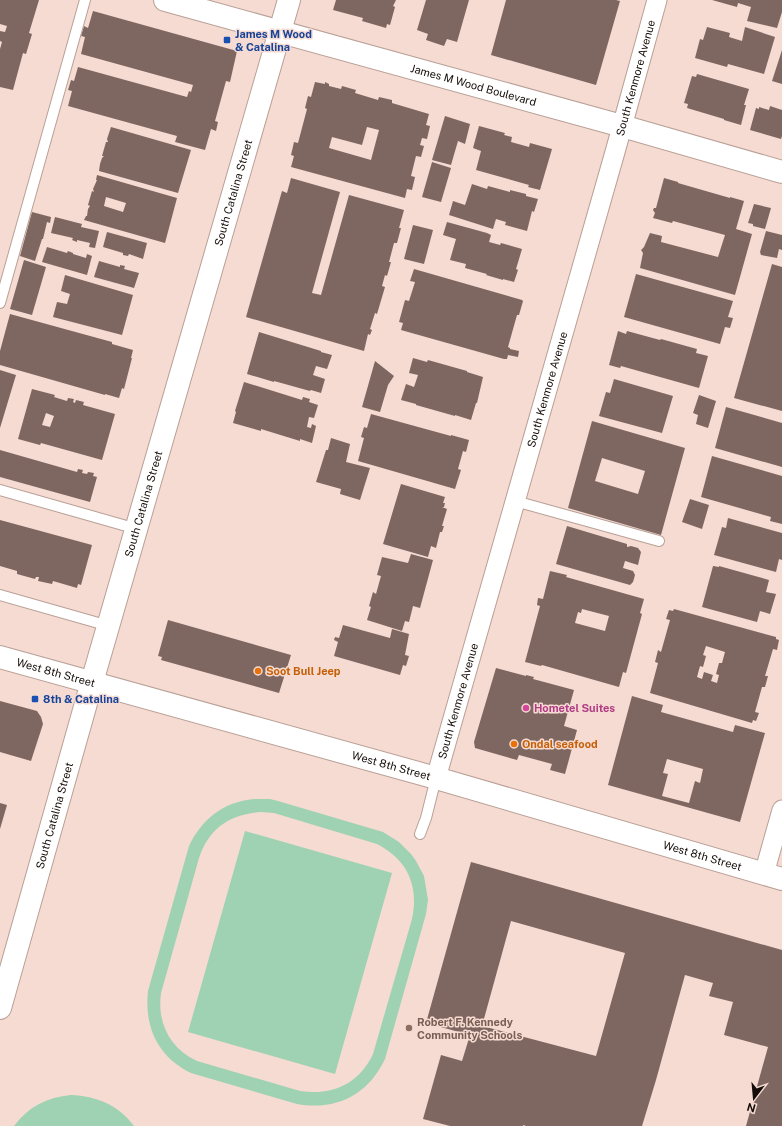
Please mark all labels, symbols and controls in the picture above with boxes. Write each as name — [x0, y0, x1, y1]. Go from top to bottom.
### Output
street label: South Kenmore Avenue — [614, 19, 657, 137]
place label: James M Wood & Catalina — [235, 28, 312, 53]
marker: James M Wood & Catalina — [222, 35, 232, 45]
street label: James M Wood Boulevard — [409, 62, 538, 108]
street label: South Catalina Street — [212, 138, 254, 247]
street label: South Kenmore Avenue — [525, 330, 569, 449]
street label: South Catalina Street — [122, 449, 164, 559]
street label: South Kenmore Avenue — [436, 642, 480, 760]
street label: West 8th Street — [15, 656, 97, 689]
place label: Soot Bull Jeep — [266, 665, 341, 677]
marker: Soot Bull Jeep — [253, 666, 263, 676]
place label: 8th & Catalina — [43, 693, 119, 705]
marker: 8th & Catalina — [30, 694, 40, 704]
place label: Hometel Suites — [534, 702, 615, 714]
marker: Hometel Suites — [521, 703, 531, 713]
place label: Ondal seafood — [522, 738, 598, 750]
marker: Ondal seafood — [509, 739, 519, 749]
street label: West 8th Street — [350, 749, 432, 782]
street label: South Catalina Street — [34, 761, 75, 870]
street label: West 8th Street — [662, 839, 743, 873]
place label: Robert F. Kennedy Community Schools — [417, 1016, 522, 1041]
marker: Robert F. Kennedy Community Schools — [404, 1023, 414, 1033]
north arrow — [734, 1078, 774, 1118]
text: N — [745, 1101, 757, 1115]

